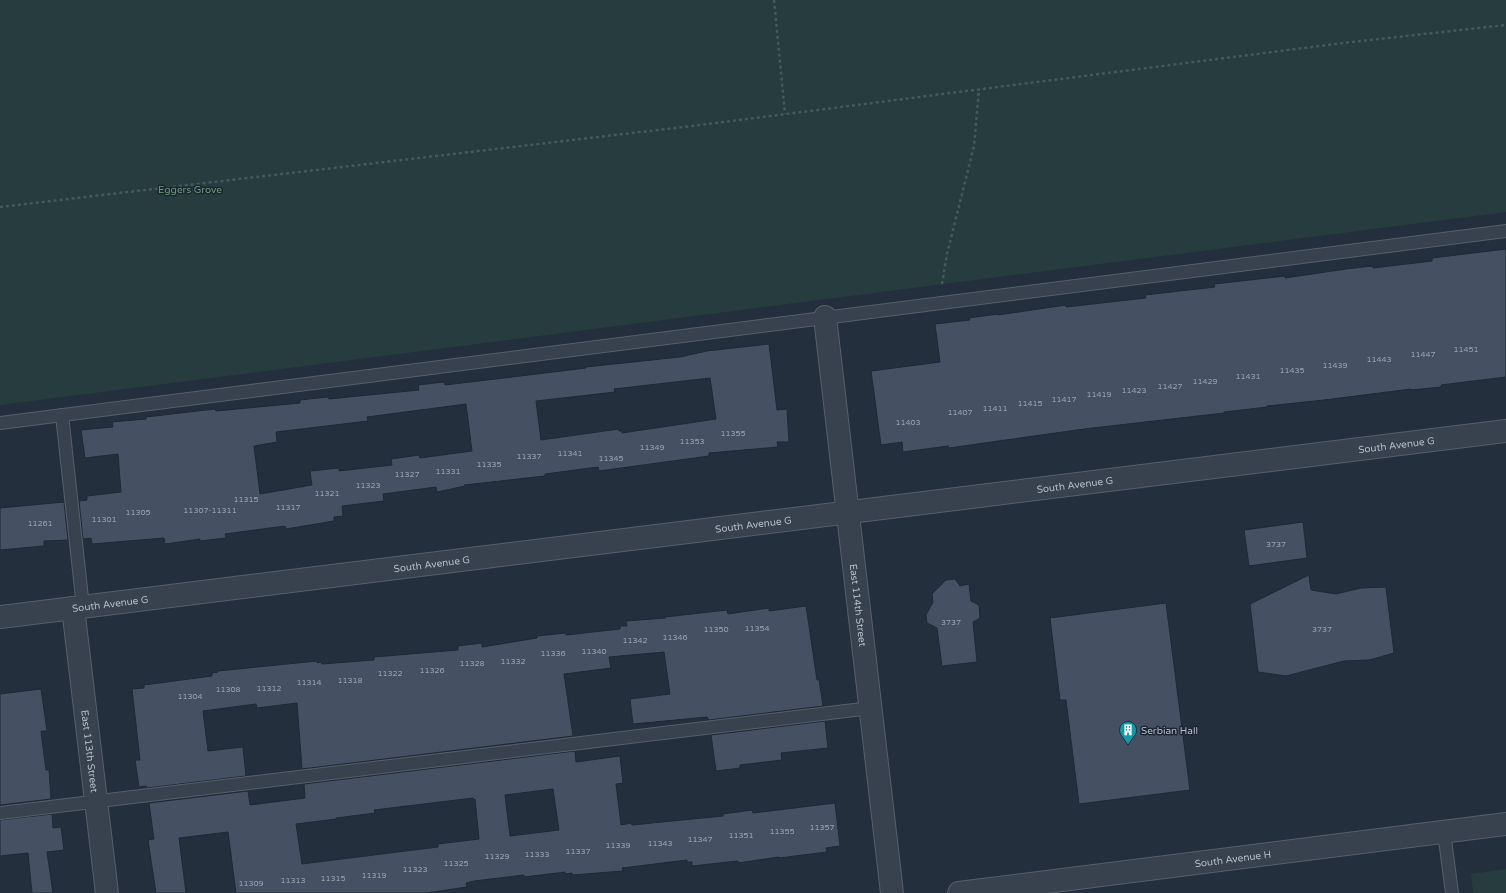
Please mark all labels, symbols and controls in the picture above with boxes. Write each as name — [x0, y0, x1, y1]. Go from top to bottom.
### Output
park label: Eggers Grove — [158, 184, 222, 196]
house number: 11451 — [1453, 345, 1479, 354]
house number: 11447 — [1410, 350, 1436, 359]
house number: 11443 — [1366, 355, 1392, 364]
house number: 11439 — [1322, 361, 1348, 370]
house number: 11435 — [1279, 366, 1305, 375]
house number: 11431 — [1235, 372, 1261, 381]
house number: 11429 — [1192, 377, 1218, 386]
house number: 11427 — [1157, 382, 1183, 391]
house number: 11423 — [1121, 386, 1147, 395]
house number: 11419 — [1086, 390, 1112, 399]
house number: 11417 — [1051, 395, 1077, 404]
house number: 11415 — [1017, 399, 1043, 408]
house number: 11411 — [982, 404, 1008, 413]
house number: 11407 — [947, 408, 973, 417]
house number: 11403 — [895, 418, 921, 427]
house number: 11355 — [720, 429, 746, 438]
street label: South Avenue G — [1358, 435, 1435, 456]
house number: 11353 — [679, 437, 705, 446]
house number: 11349 — [639, 443, 665, 452]
house number: 11341 — [557, 449, 583, 458]
house number: 11337 — [516, 452, 542, 461]
house number: 11345 — [598, 454, 624, 463]
house number: 11335 — [476, 460, 502, 469]
house number: 11331 — [435, 467, 461, 476]
house number: 11327 — [394, 470, 420, 479]
street label: South Avenue G — [1036, 475, 1114, 496]
house number: 11323 — [355, 481, 381, 490]
house number: 11321 — [314, 489, 340, 498]
house number: 11315 — [233, 495, 259, 504]
house number: 11317 — [275, 503, 301, 512]
house number: 11307-11311 — [183, 506, 237, 515]
house number: 11305 — [125, 508, 151, 517]
street label: South Avenue G — [714, 514, 792, 536]
house number: 11301 — [91, 515, 117, 524]
house number: 11261 — [27, 519, 53, 528]
house number: 3737 — [1266, 540, 1286, 549]
street label: South Avenue G — [393, 554, 471, 575]
street label: East 114th Street — [847, 563, 868, 647]
street label: South Avenue G — [71, 594, 149, 615]
house number: 3737 — [941, 618, 961, 627]
house number: 11354 — [744, 624, 770, 633]
house number: 11350 — [703, 625, 729, 634]
house number: 3737 — [1312, 625, 1332, 634]
house number: 11346 — [662, 633, 688, 642]
house number: 11342 — [622, 636, 648, 645]
house number: 11340 — [581, 647, 607, 656]
house number: 11336 — [540, 649, 566, 658]
house number: 11332 — [500, 657, 526, 666]
house number: 11328 — [459, 659, 485, 668]
house number: 11326 — [419, 666, 445, 675]
house number: 11322 — [377, 669, 403, 678]
house number: 11318 — [337, 676, 363, 685]
house number: 11314 — [296, 678, 322, 687]
house number: 11312 — [256, 684, 282, 693]
house number: 11308 — [215, 685, 241, 694]
house number: 11304 — [177, 692, 203, 701]
street label: East 113th Street — [78, 709, 100, 793]
building icon: Serbian Hall — [1118, 720, 1138, 745]
place label: Serbian Hall — [1141, 725, 1198, 737]
house number: 11357 — [809, 823, 835, 832]
house number: 11355 — [769, 827, 795, 836]
house number: 11351 — [728, 831, 754, 840]
house number: 11347 — [687, 835, 713, 844]
house number: 11343 — [647, 839, 673, 848]
house number: 11339 — [605, 841, 631, 850]
house number: 11337 — [565, 847, 591, 856]
street label: South Avenue H — [1194, 849, 1272, 870]
house number: 11333 — [524, 850, 550, 859]
house number: 11329 — [484, 852, 510, 861]
house number: 11325 — [443, 859, 469, 868]
house number: 11323 — [402, 865, 428, 874]
house number: 11319 — [361, 871, 387, 880]
house number: 11315 — [320, 874, 346, 883]
house number: 11313 — [280, 876, 306, 885]
house number: 11309 — [238, 879, 264, 888]

